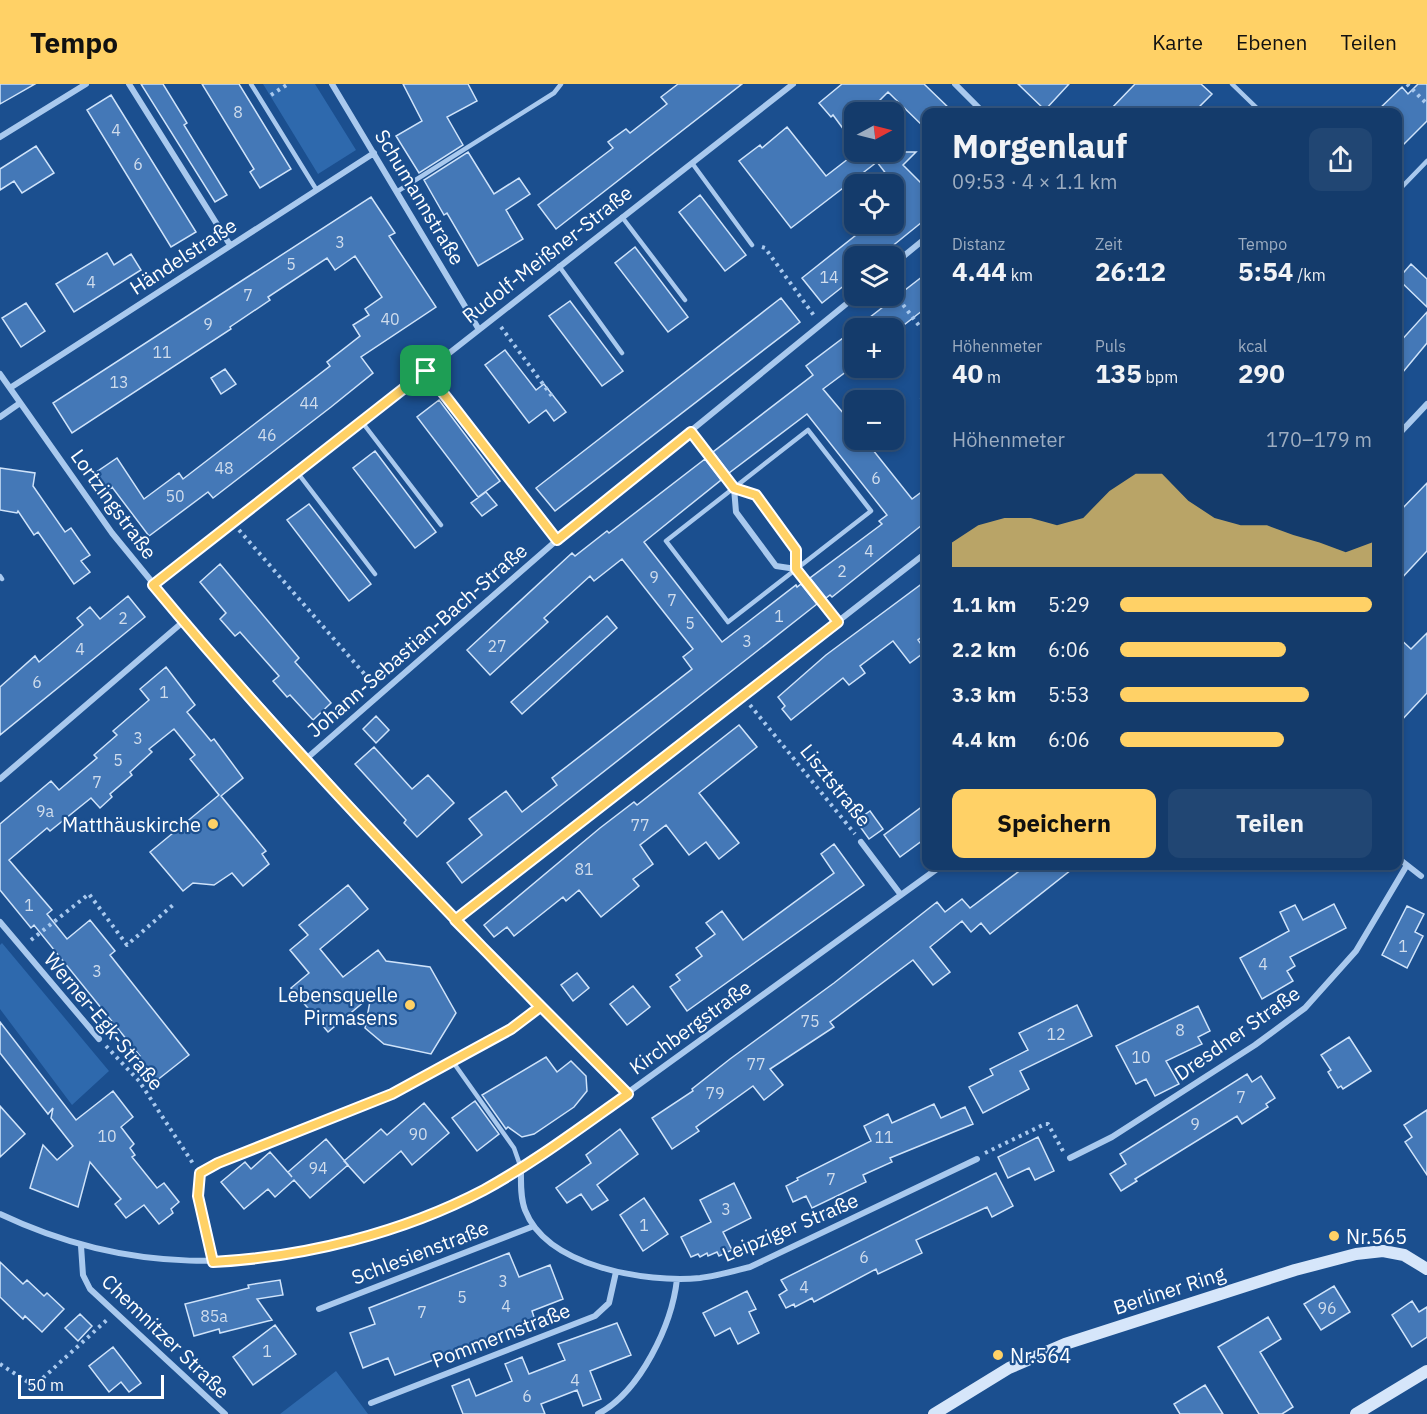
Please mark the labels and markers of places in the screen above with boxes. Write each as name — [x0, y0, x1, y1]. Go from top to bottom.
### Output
pin — [400, 345, 451, 396]
place label: Matthäuskirche — [62, 811, 201, 838]
marker: Matthäuskirche — [206, 817, 220, 831]
place label: Lebensquelle Pirmasens — [278, 981, 398, 1031]
marker: Lebensquelle Pirmasens — [403, 998, 417, 1012]
place label: Nr.565 — [1346, 1223, 1407, 1250]
marker: Nr.565 — [1327, 1229, 1341, 1243]
place label: Nr.564 — [1010, 1342, 1071, 1369]
marker: Nr.564 — [991, 1348, 1005, 1362]

